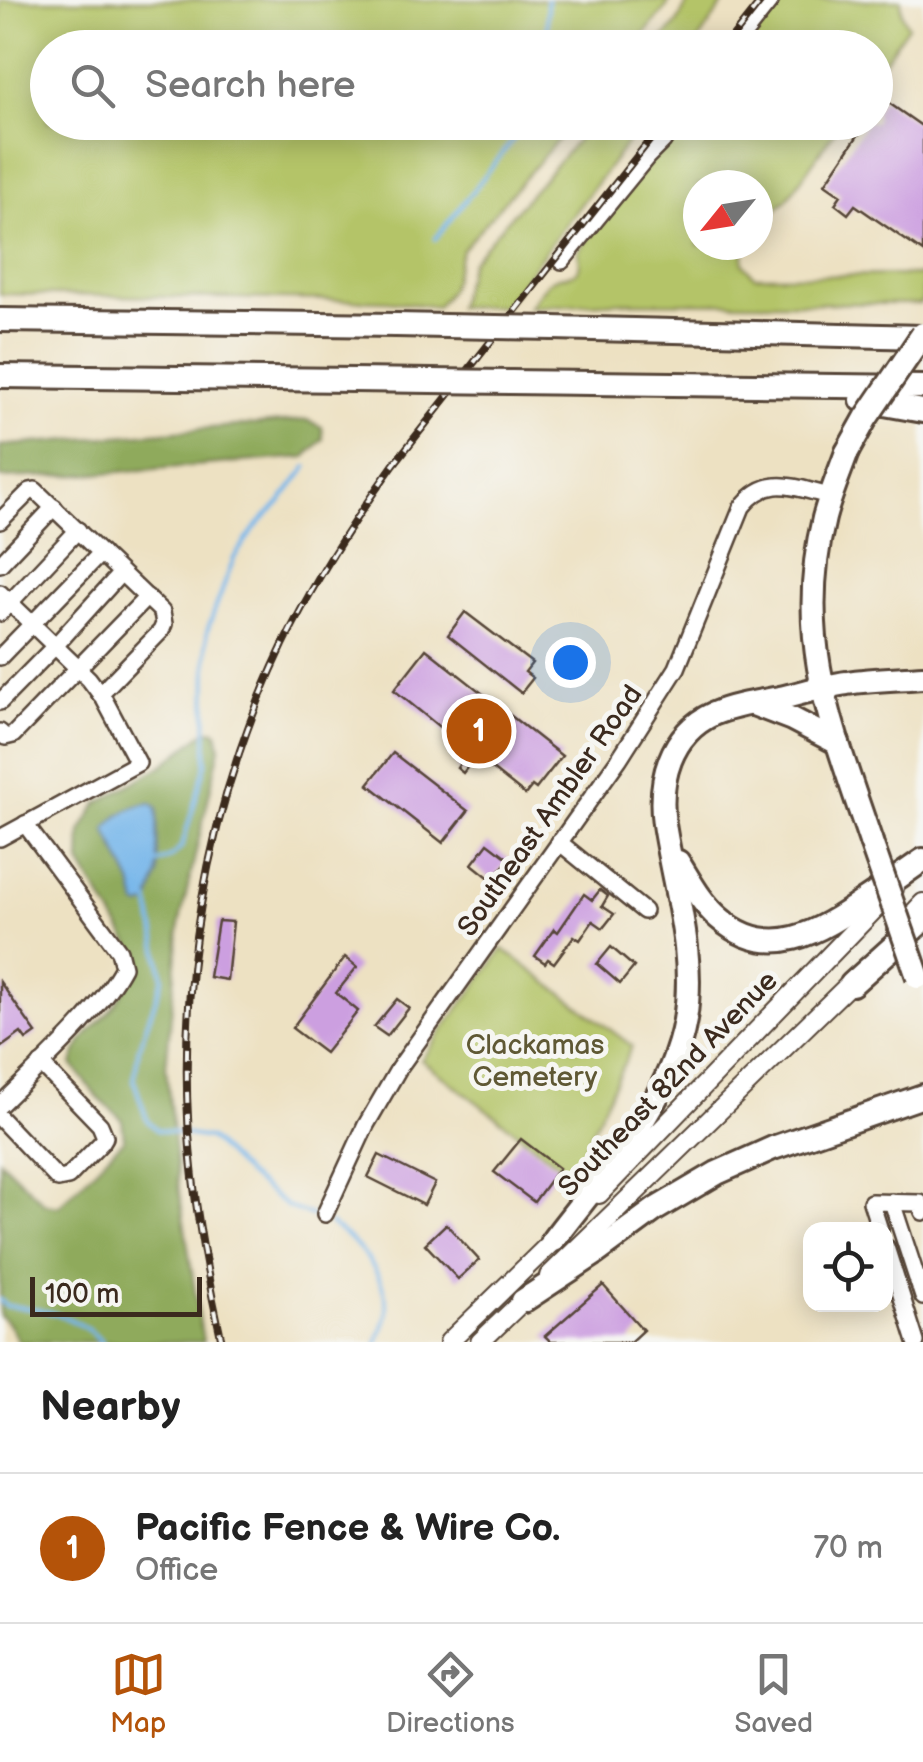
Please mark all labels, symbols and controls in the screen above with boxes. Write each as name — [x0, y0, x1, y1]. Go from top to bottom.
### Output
search box — [30, 30, 893, 140]
icon: search — [65, 58, 120, 113]
text: Search here — [145, 63, 356, 108]
north arrow — [683, 170, 773, 260]
your location — [545, 637, 596, 688]
street label: Southeast Ambler Road — [451, 679, 649, 943]
pin: 1 — [446, 694, 512, 768]
street label: Southeast 82nd Avenue — [552, 964, 784, 1204]
park label: Clackamas Cemetery — [466, 1029, 604, 1094]
map controls — [803, 1222, 893, 1312]
button: locate — [803, 1222, 893, 1312]
scale bar — [30, 1272, 202, 1316]
text: 100 m — [45, 1278, 119, 1311]
text: Nearby — [40, 1382, 180, 1433]
text: Pacific Fence & Wire Co. — [135, 1506, 560, 1551]
text: 1 — [66, 1529, 79, 1568]
text: 70 m — [813, 1529, 883, 1568]
text: Office — [135, 1551, 218, 1590]
tab: Map — [110, 1647, 166, 1740]
tab: Directions — [386, 1647, 515, 1740]
tab: Saved — [735, 1647, 813, 1740]

